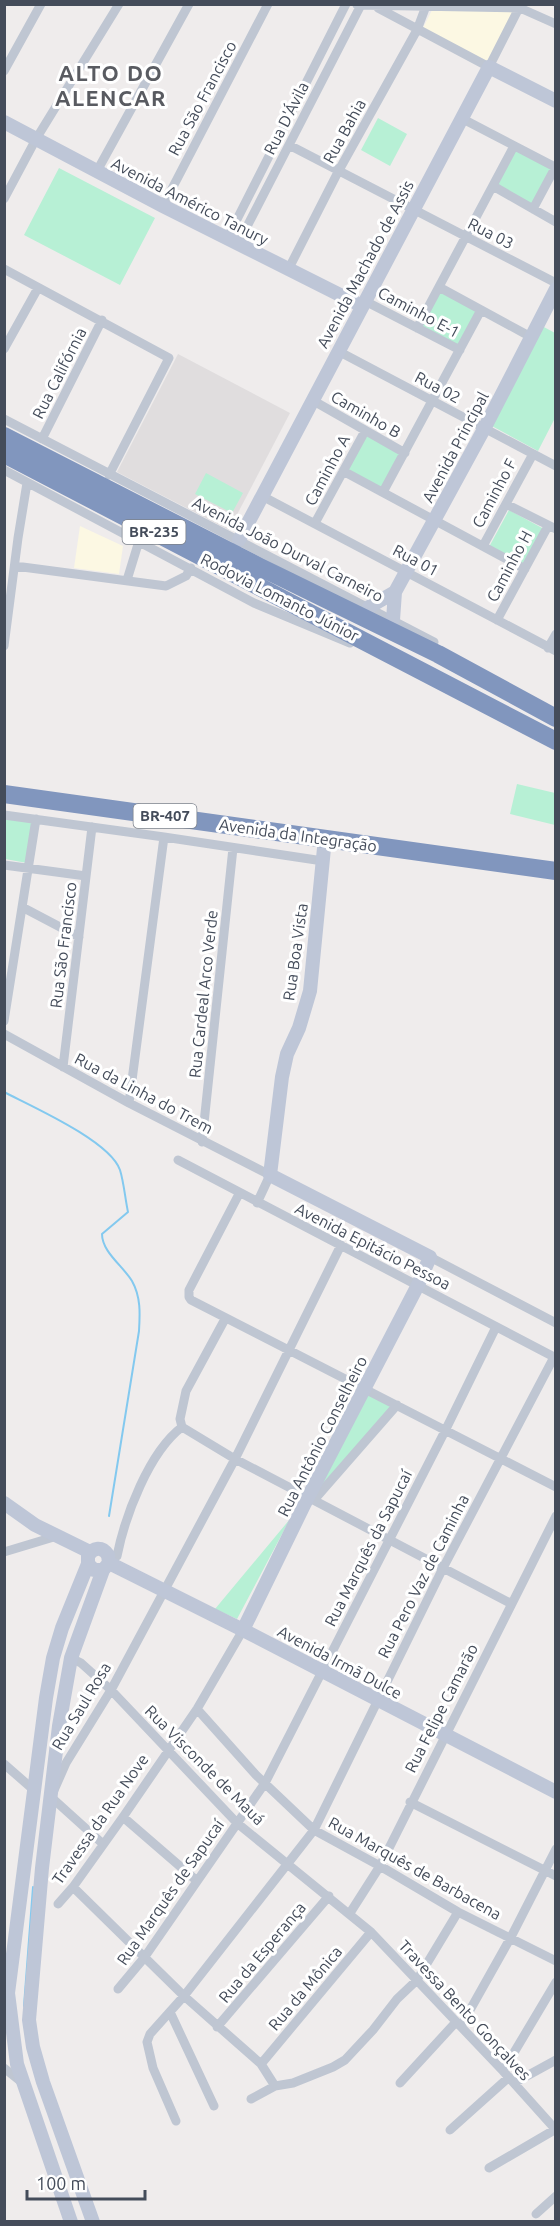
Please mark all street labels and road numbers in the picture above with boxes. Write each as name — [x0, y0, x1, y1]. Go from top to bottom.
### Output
street label: Rua São Francisco — [164, 38, 240, 158]
street label: Rua D'Ávila — [258, 78, 312, 157]
street label: Rua Bahia — [319, 96, 369, 166]
street label: Avenida Américo Tanury — [109, 154, 272, 249]
street label: Avenida Machado de Assis — [313, 177, 417, 351]
street label: Rua 03 — [465, 214, 517, 252]
street label: Caminho E-1 — [375, 283, 463, 341]
street label: Rua Califórnia — [28, 324, 90, 422]
street label: Rua 02 — [412, 368, 464, 406]
street label: Caminho B — [328, 387, 404, 441]
street label: Avenida Principal — [418, 389, 492, 505]
street label: Caminho A — [301, 431, 353, 508]
street label: Caminho F — [468, 455, 520, 531]
street label: Avenida João Durval Carneiro — [190, 493, 386, 605]
road number: BR-235 — [122, 520, 186, 544]
street label: Caminho H — [483, 527, 535, 605]
street label: Rua 01 — [390, 541, 442, 579]
street label: Rodovia Lomanto Júnior — [198, 549, 362, 645]
road number: BR-407 — [134, 804, 196, 828]
street label: Avenida da Integração — [218, 815, 378, 855]
street label: Rua São Francisco — [46, 881, 80, 1009]
street label: Rua Boa Vista — [279, 902, 311, 1002]
street label: Rua Cardeal Arco Verde — [185, 909, 221, 1079]
street label: Rua da Linha do Trem — [72, 1049, 216, 1137]
street label: Avenida Epitácio Pessoa — [292, 1199, 454, 1293]
street label: Rua Antônio Conselheiro — [274, 1353, 370, 1519]
street label: Rua Marquês da Sapucaí — [321, 1466, 416, 1629]
street label: Rua Pero Vaz de Caminha — [374, 1491, 472, 1661]
street label: Avenida Irmã Dulce — [275, 1622, 405, 1702]
street label: Rua Felipe Camarão — [401, 1641, 481, 1775]
street label: Rua Saul Rosa — [48, 1659, 114, 1753]
street label: Rua Visconde de Mauá — [142, 1702, 268, 1828]
street label: Travessa da Rua Nove — [48, 1751, 152, 1887]
street label: Rua Marquês de Barbacena — [326, 1813, 504, 1923]
street label: Rua Marquês de Sapucaí — [113, 1815, 228, 1968]
street label: Rua da Esperança — [215, 1898, 309, 2006]
street label: Travessa Bento Gonçalves — [395, 1936, 535, 2084]
street label: Rua da Mônica — [265, 1942, 345, 2034]

